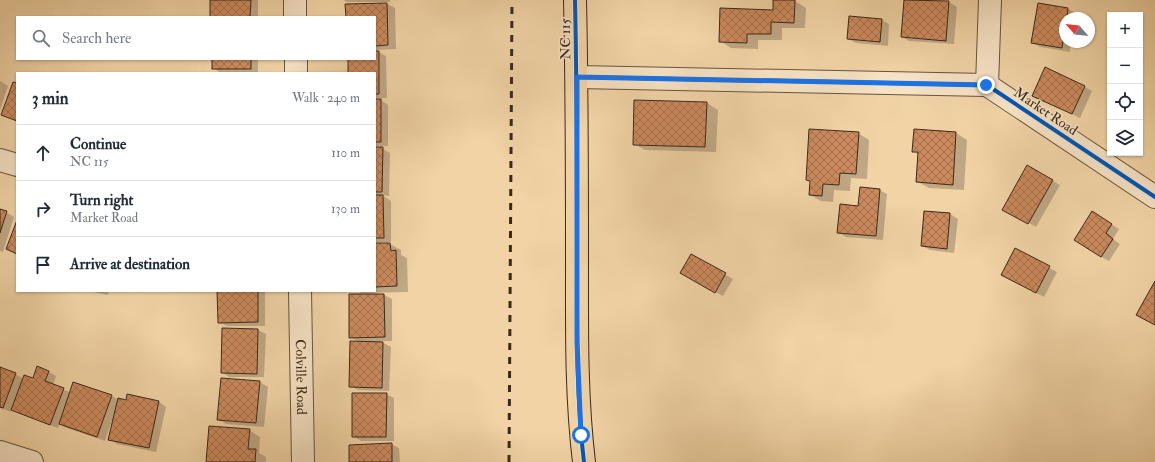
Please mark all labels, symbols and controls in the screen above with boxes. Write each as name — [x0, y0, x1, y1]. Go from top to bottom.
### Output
north arrow — [1059, 12, 1095, 48]
map controls — [1107, 12, 1143, 156]
button: + — [1107, 12, 1143, 48]
search box — [16, 16, 376, 60]
street label: NC 115 — [557, 17, 574, 60]
icon: search — [30, 27, 52, 49]
text: Search here — [62, 29, 131, 48]
button: − — [1107, 48, 1143, 84]
route end — [977, 76, 995, 94]
street label: Market Road — [1011, 84, 1081, 139]
button: locate — [1107, 84, 1143, 120]
text: 3 min — [32, 88, 69, 109]
text: Walk · 240 m — [292, 90, 360, 106]
button: layers — [1107, 120, 1143, 156]
text: Continue — [70, 135, 126, 154]
icon: ahead — [32, 142, 54, 164]
text: 110 m — [331, 145, 360, 161]
text: NC 115 — [70, 154, 109, 170]
text: Turn right — [70, 191, 133, 210]
icon: right — [32, 198, 54, 220]
text: 130 m — [331, 201, 360, 217]
text: Market Road — [70, 210, 138, 226]
icon: arrive — [32, 254, 54, 276]
text: Arrive at destination — [70, 255, 190, 274]
street label: Colville Road — [292, 339, 310, 415]
route start — [572, 426, 590, 444]

